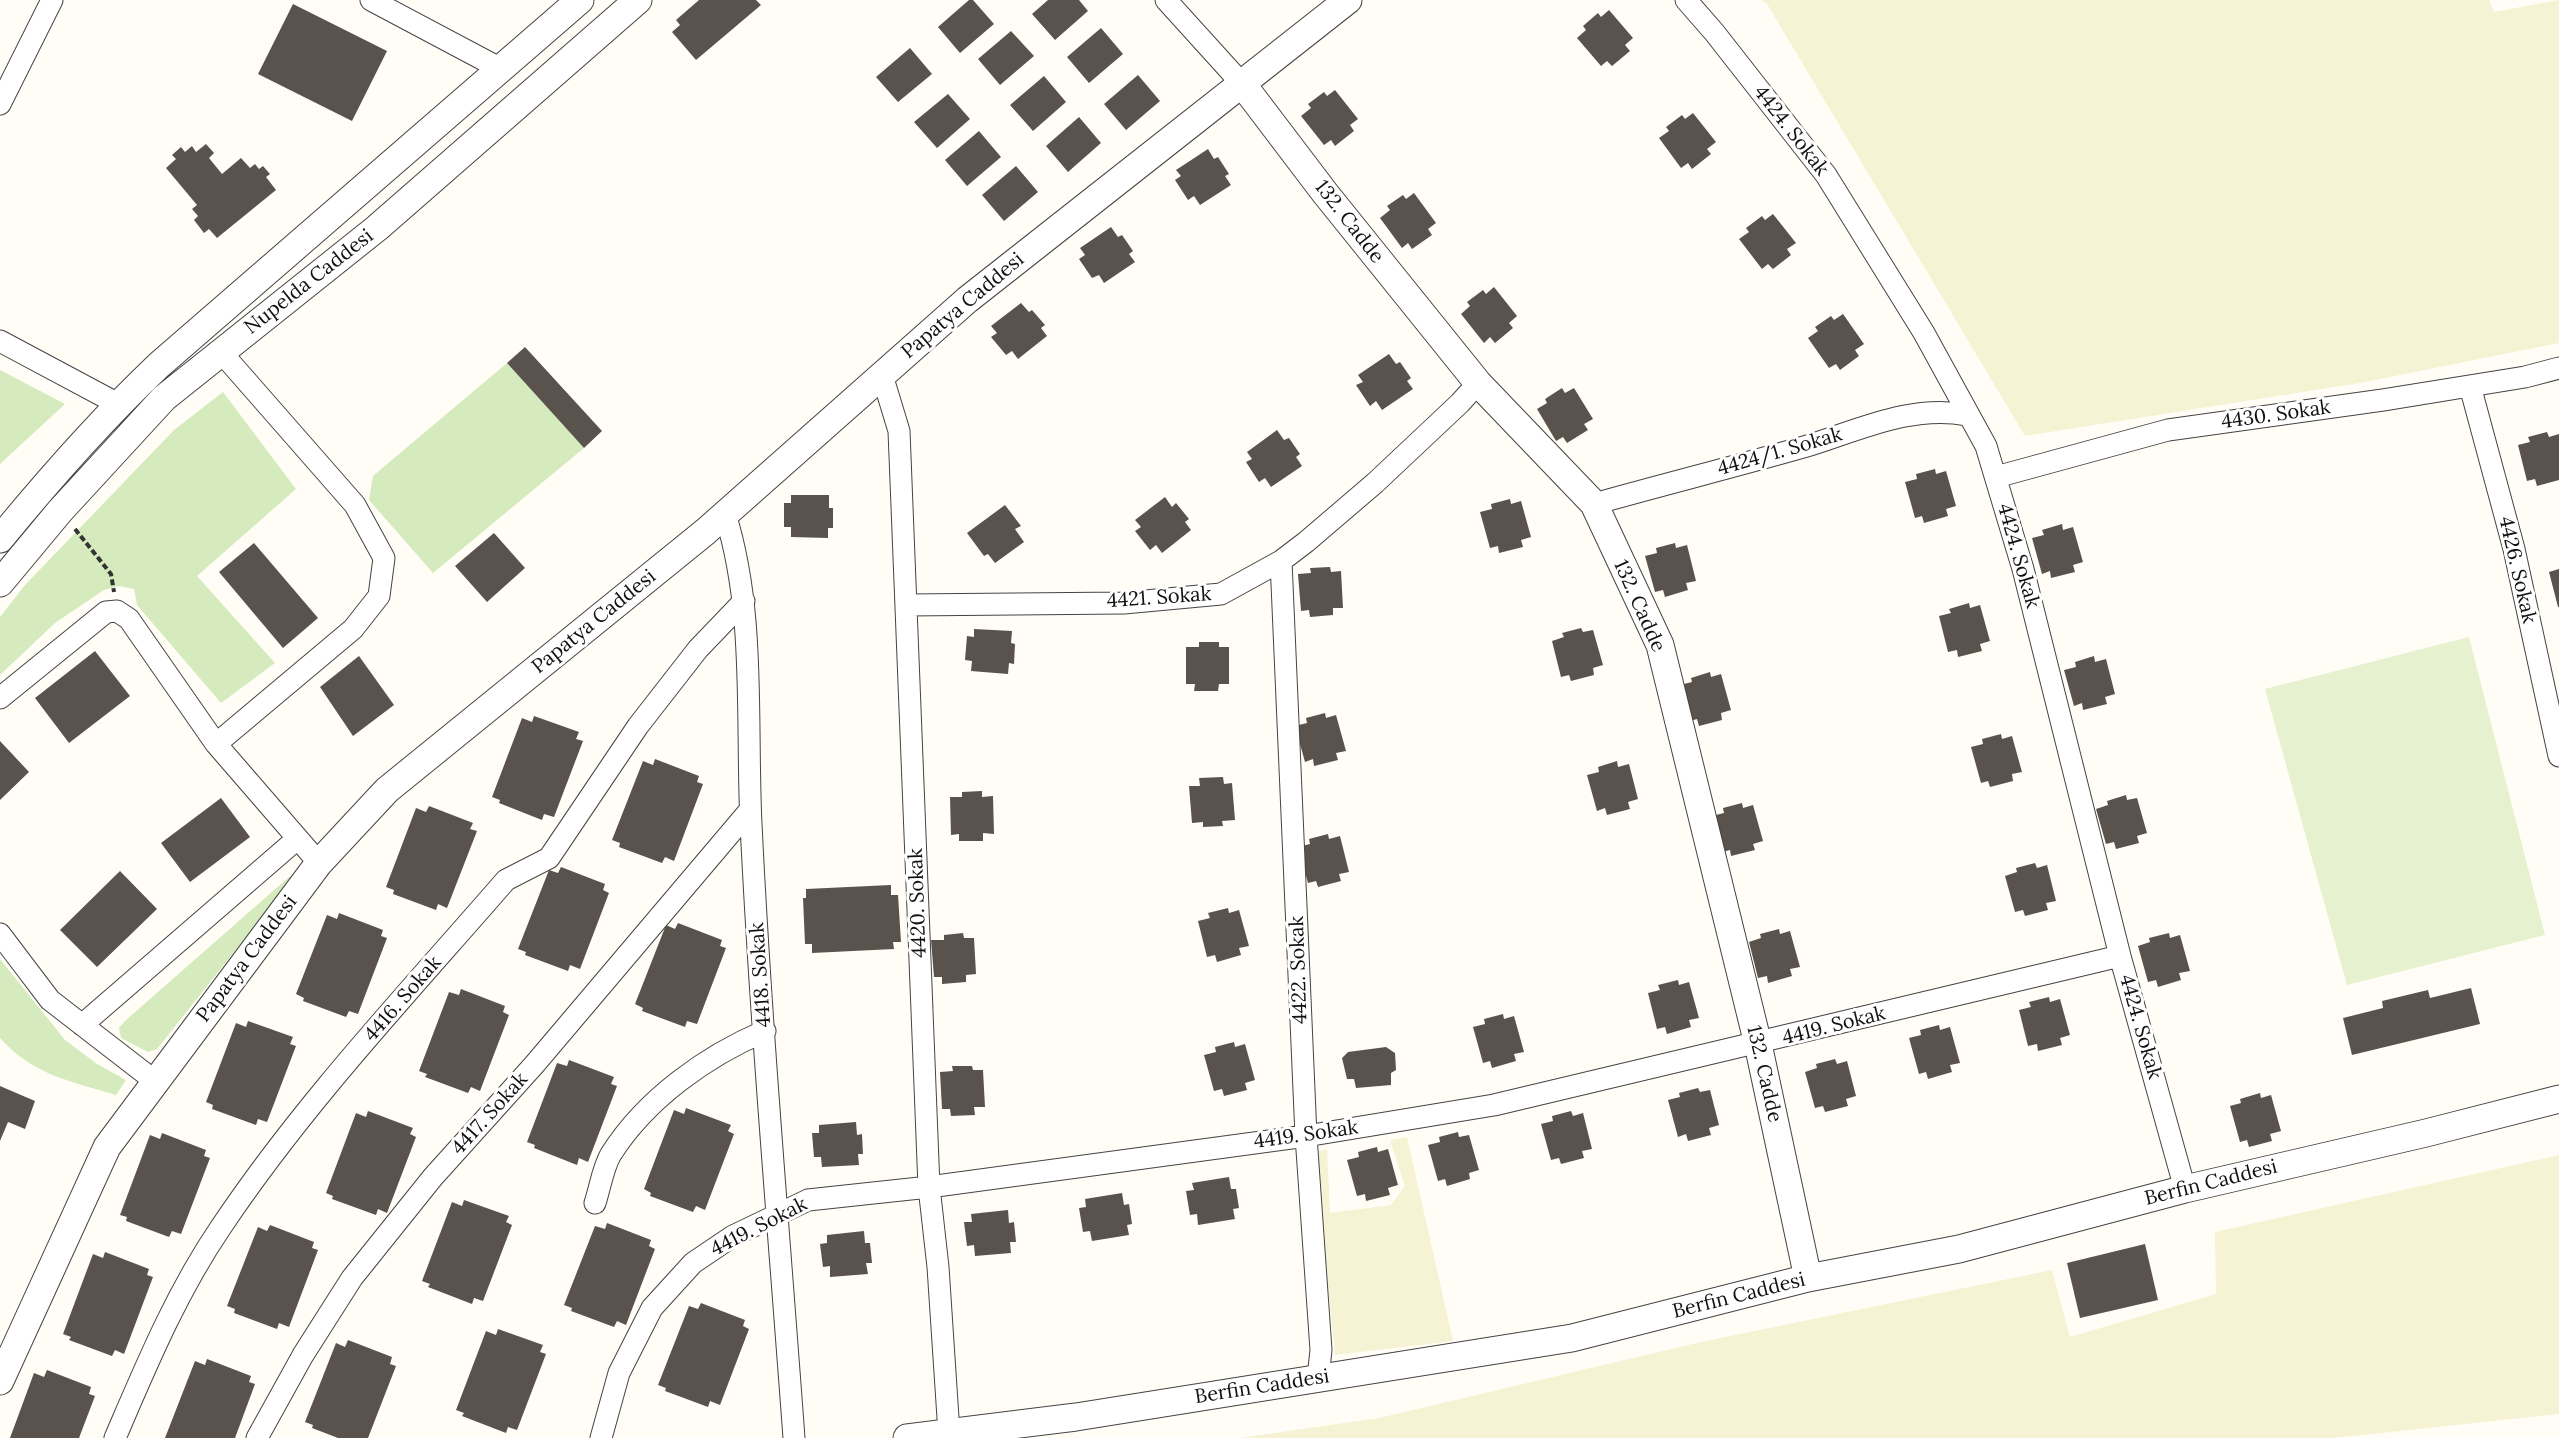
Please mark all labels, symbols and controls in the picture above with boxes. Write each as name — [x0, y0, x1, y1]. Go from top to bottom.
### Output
street label: 4424. Sokak — [1748, 81, 1834, 181]
street label: 132. Cadde — [1309, 176, 1389, 268]
street label: Nupelda Caddesi — [240, 224, 378, 340]
street label: Papatya Caddesi — [897, 248, 1029, 364]
street label: 4430. Sokak — [2220, 395, 2332, 435]
street label: 4424/1. Sokak — [1715, 423, 1845, 481]
street label: 4424. Sokak — [1992, 501, 2044, 611]
street label: 4426. Sokak — [2493, 514, 2541, 626]
street label: 132. Cadde — [1608, 556, 1670, 656]
street label: Papatya Caddesi — [527, 565, 661, 679]
street label: 4421. Sokak — [1106, 582, 1212, 614]
street label: 4420. Sokak — [904, 848, 932, 958]
street label: Papatya Caddesi — [192, 891, 302, 1027]
street label: 4422. Sokak — [1285, 916, 1313, 1024]
street label: 4418. Sokak — [745, 922, 777, 1028]
street label: 4416. Sokak — [359, 951, 447, 1047]
street label: 4424. Sokak — [2114, 972, 2166, 1082]
street label: 4419. Sokak — [1780, 1002, 1888, 1050]
street label: 132. Cadde — [1741, 1023, 1787, 1125]
street label: 4417. Sokak — [447, 1068, 533, 1160]
street label: 4419. Sokak — [1252, 1116, 1360, 1154]
street label: Berfin Caddesi — [2142, 1155, 2280, 1211]
street label: 4419. Sokak — [707, 1192, 811, 1262]
street label: Berfin Caddesi — [1670, 1268, 1808, 1324]
street label: Berfin Caddesi — [1193, 1365, 1331, 1409]

